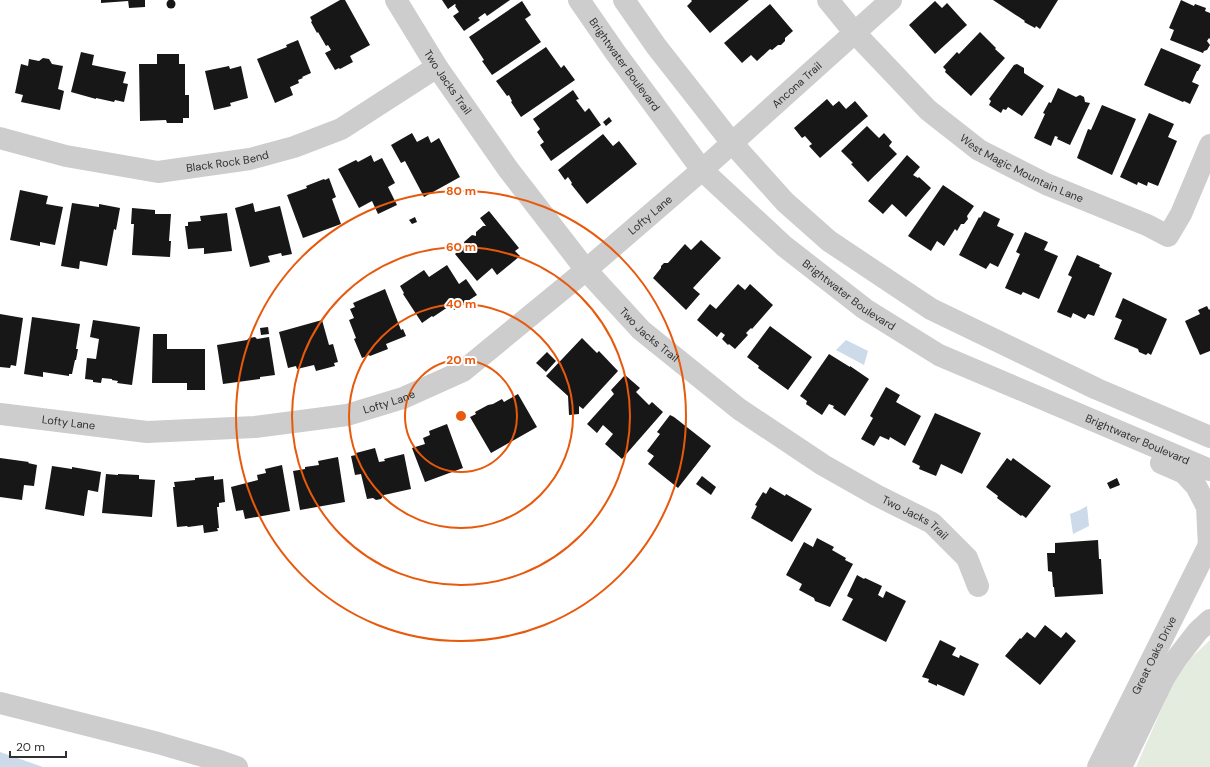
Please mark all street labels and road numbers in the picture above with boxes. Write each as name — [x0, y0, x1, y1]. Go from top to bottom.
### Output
street label: Brightwater Boulevard — [586, 15, 663, 114]
street label: Two Jacks Trail — [421, 47, 475, 117]
street label: Ancona Trail — [769, 59, 825, 111]
street label: West Magic Mountain Lane — [957, 131, 1086, 205]
street label: Black Rock Bend — [185, 147, 270, 175]
street label: Lofty Lane — [625, 192, 675, 238]
street label: Brightwater Boulevard — [800, 256, 898, 333]
street label: Two Jacks Trail — [617, 304, 682, 365]
street label: Lofty Lane — [361, 387, 417, 417]
street label: Brightwater Boulevard — [1083, 411, 1192, 468]
street label: Lofty Lane — [41, 412, 96, 433]
street label: Two Jacks Trail — [880, 492, 951, 542]
street label: Great Oaks Drive — [1128, 614, 1179, 697]

